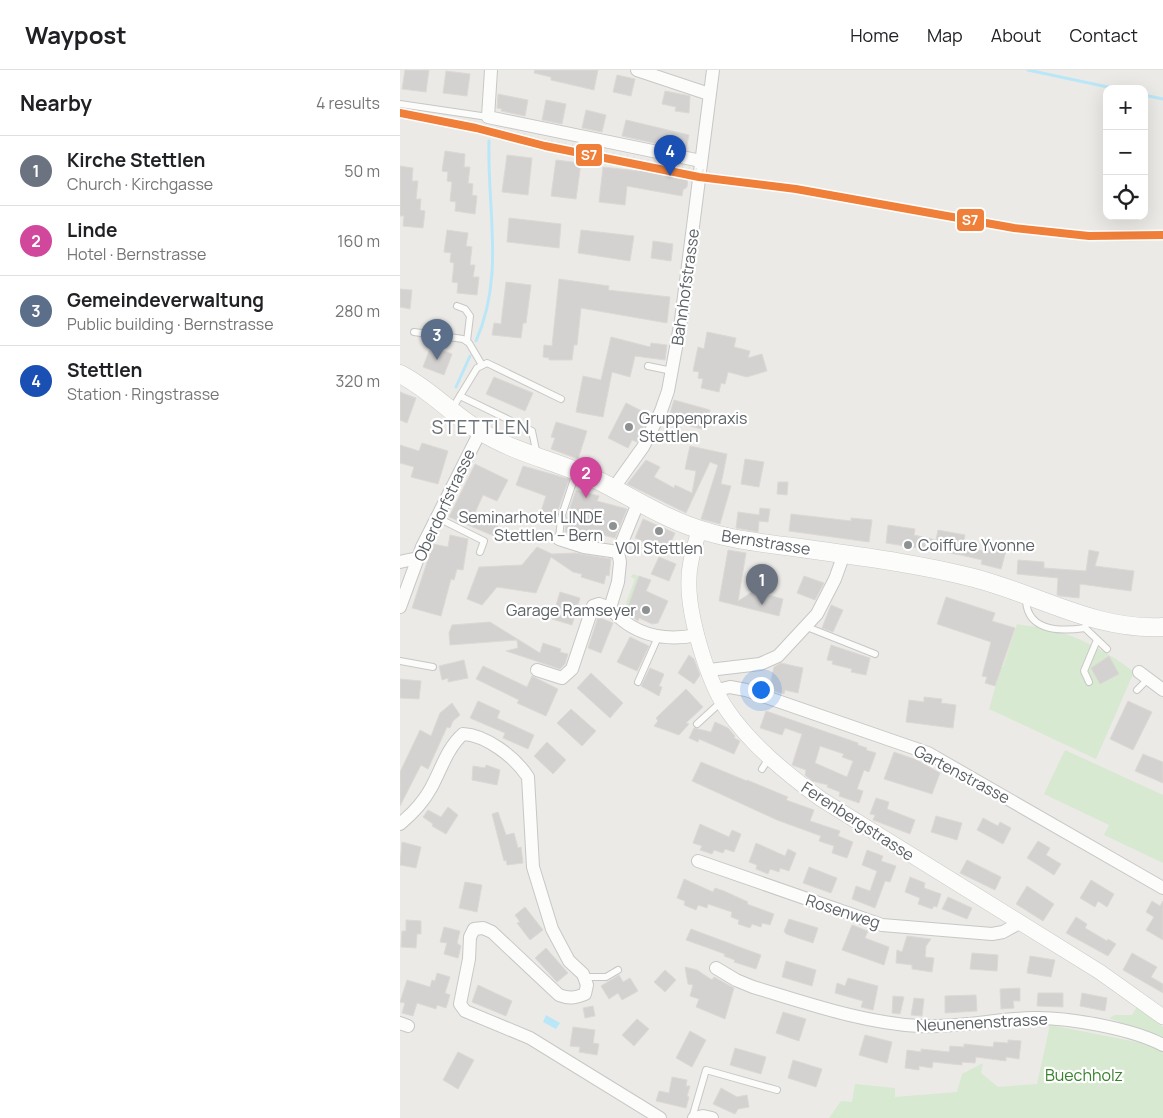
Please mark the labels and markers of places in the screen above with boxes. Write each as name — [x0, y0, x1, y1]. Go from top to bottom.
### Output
pin: 4 — [654, 135, 686, 176]
pin: 3 — [421, 319, 453, 360]
place label: Gruppenpraxis Stettlen — [639, 407, 748, 447]
marker: Gruppenpraxis Stettlen — [623, 421, 635, 433]
pin: 2 — [570, 457, 602, 498]
place label: Seminarhotel LINDE Stettlen – Bern — [458, 506, 603, 546]
marker: Seminarhotel LINDE Stettlen – Bern — [607, 520, 619, 532]
marker: VOI Stettlen — [653, 525, 665, 537]
place label: Coiffure Yvonne — [918, 534, 1035, 556]
place label: VOI Stettlen — [615, 537, 703, 559]
marker: Coiffure Yvonne — [902, 539, 914, 551]
pin: 1 — [746, 564, 778, 605]
place label: Garage Ramseyer — [506, 599, 636, 621]
marker: Garage Ramseyer — [640, 604, 652, 616]

